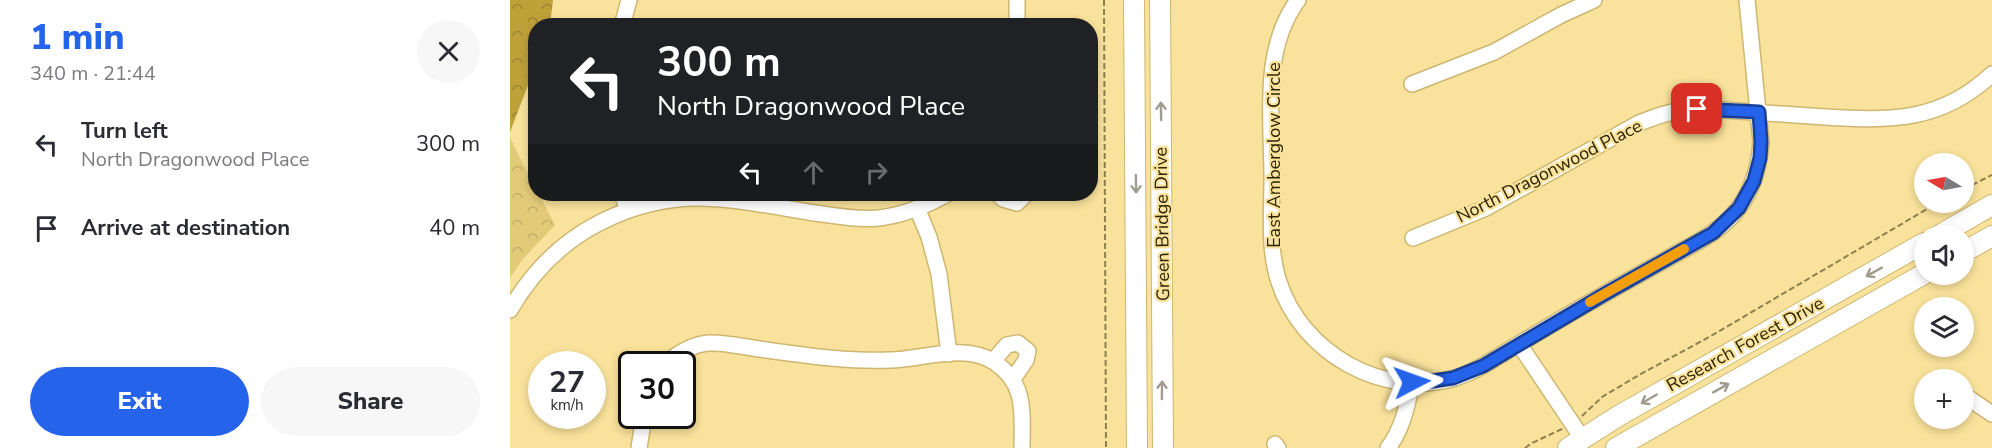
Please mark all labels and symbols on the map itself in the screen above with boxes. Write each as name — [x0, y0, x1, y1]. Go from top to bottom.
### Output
street label: East Amberglow Circle — [1262, 62, 1286, 248]
pin — [1671, 83, 1722, 134]
one-way arrow — [1155, 101, 1167, 121]
street label: North Dragonwood Place — [1452, 114, 1646, 228]
street label: Green Bridge Drive — [1149, 147, 1175, 301]
north arrow — [1914, 153, 1974, 213]
one-way arrow — [1130, 174, 1142, 194]
one-way arrow — [1865, 267, 1883, 278]
street label: Research Forest Drive — [1662, 291, 1828, 397]
position arrow — [1380, 350, 1444, 414]
speed limit sign: 30 — [618, 351, 696, 429]
one-way arrow — [1156, 380, 1168, 400]
one-way arrow — [1712, 381, 1729, 393]
one-way arrow — [1641, 393, 1658, 405]

